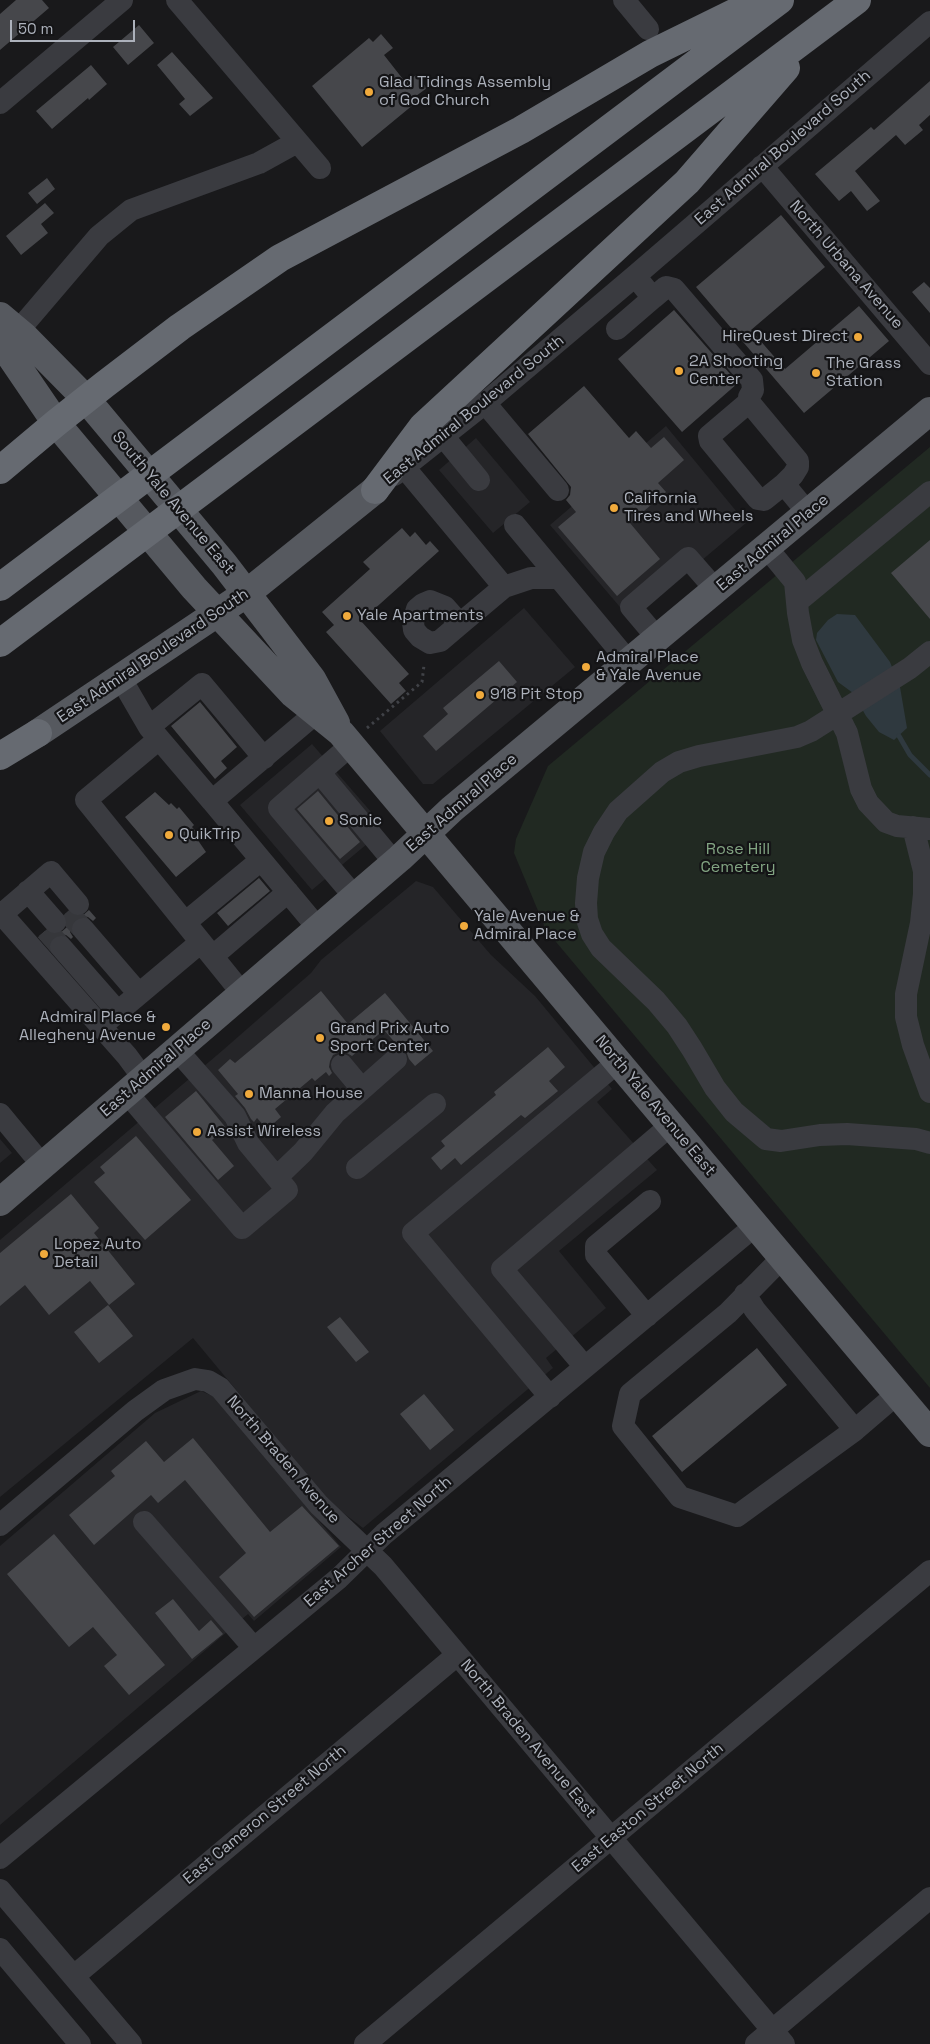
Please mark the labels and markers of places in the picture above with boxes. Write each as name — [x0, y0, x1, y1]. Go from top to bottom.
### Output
place label: Glad Tidings Assembly of God Church — [379, 73, 551, 111]
marker: Glad Tidings Assembly of God Church — [363, 86, 375, 98]
place label: HireQuest Direct — [722, 327, 848, 347]
marker: HireQuest Direct — [852, 331, 864, 343]
place label: 2A Shooting Center — [689, 352, 783, 390]
place label: The Grass Station — [826, 354, 901, 392]
marker: 2A Shooting Center — [673, 365, 685, 377]
marker: The Grass Station — [810, 367, 822, 379]
place label: California Tires and Wheels — [624, 489, 753, 527]
marker: California Tires and Wheels — [608, 502, 620, 514]
place label: Yale Apartments — [357, 606, 484, 626]
marker: Yale Apartments — [341, 610, 353, 622]
place label: Admiral Place & Yale Avenue — [596, 648, 701, 686]
marker: Admiral Place & Yale Avenue — [580, 661, 592, 673]
place label: 918 Pit Stop — [490, 685, 583, 705]
marker: 918 Pit Stop — [474, 689, 486, 701]
place label: Sonic — [339, 811, 382, 831]
marker: Sonic — [323, 815, 335, 827]
place label: QuikTrip — [179, 825, 240, 845]
marker: QuikTrip — [163, 829, 175, 841]
place label: Yale Avenue & Admiral Place — [474, 907, 579, 945]
marker: Yale Avenue & Admiral Place — [458, 920, 470, 932]
place label: Admiral Place & Allegheny Avenue — [19, 1008, 156, 1046]
place label: Grand Prix Auto Sport Center — [330, 1019, 450, 1057]
marker: Admiral Place & Allegheny Avenue — [160, 1021, 172, 1033]
marker: Grand Prix Auto Sport Center — [314, 1032, 326, 1044]
place label: Manna House — [259, 1084, 363, 1104]
marker: Manna House — [243, 1088, 255, 1100]
place label: Assist Wireless — [207, 1122, 321, 1142]
marker: Assist Wireless — [191, 1126, 203, 1138]
place label: Lopez Auto Detail — [54, 1235, 141, 1273]
marker: Lopez Auto Detail — [38, 1248, 50, 1260]

